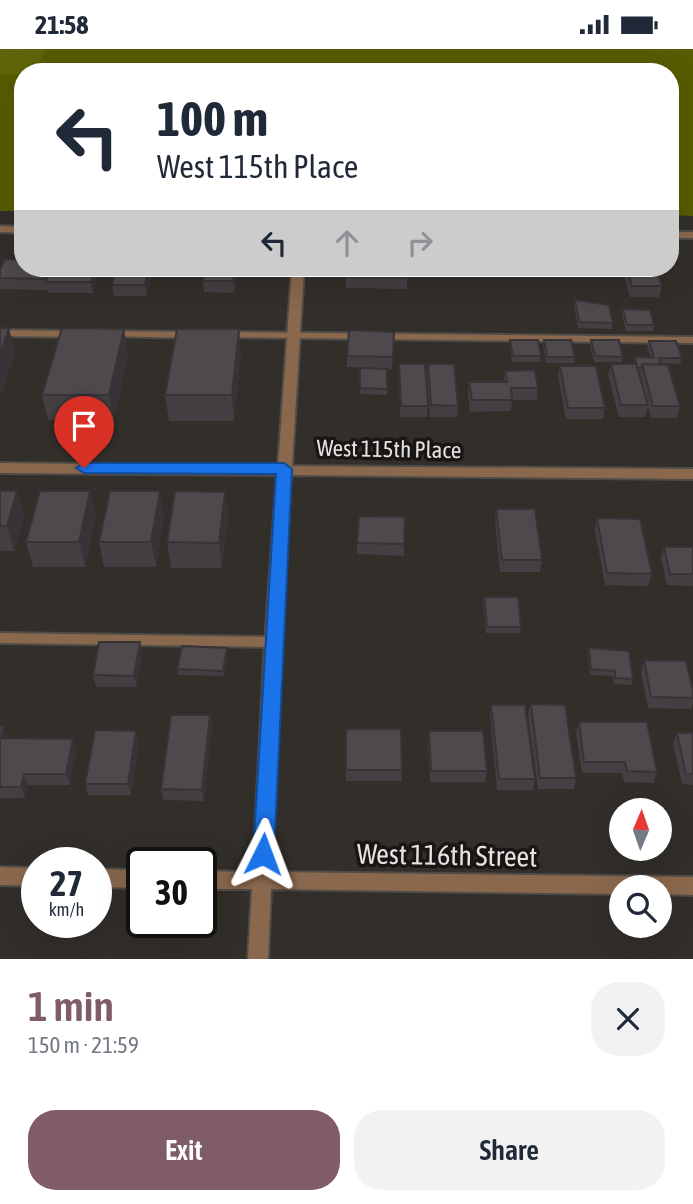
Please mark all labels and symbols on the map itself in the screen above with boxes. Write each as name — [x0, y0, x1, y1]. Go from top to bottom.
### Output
pin — [54, 396, 114, 468]
street label: West 115th Place — [316, 435, 462, 463]
north arrow — [609, 798, 672, 861]
position arrow — [226, 817, 300, 891]
street label: West 116th Street — [357, 837, 537, 873]
speed limit sign: 30 — [126, 847, 217, 938]

